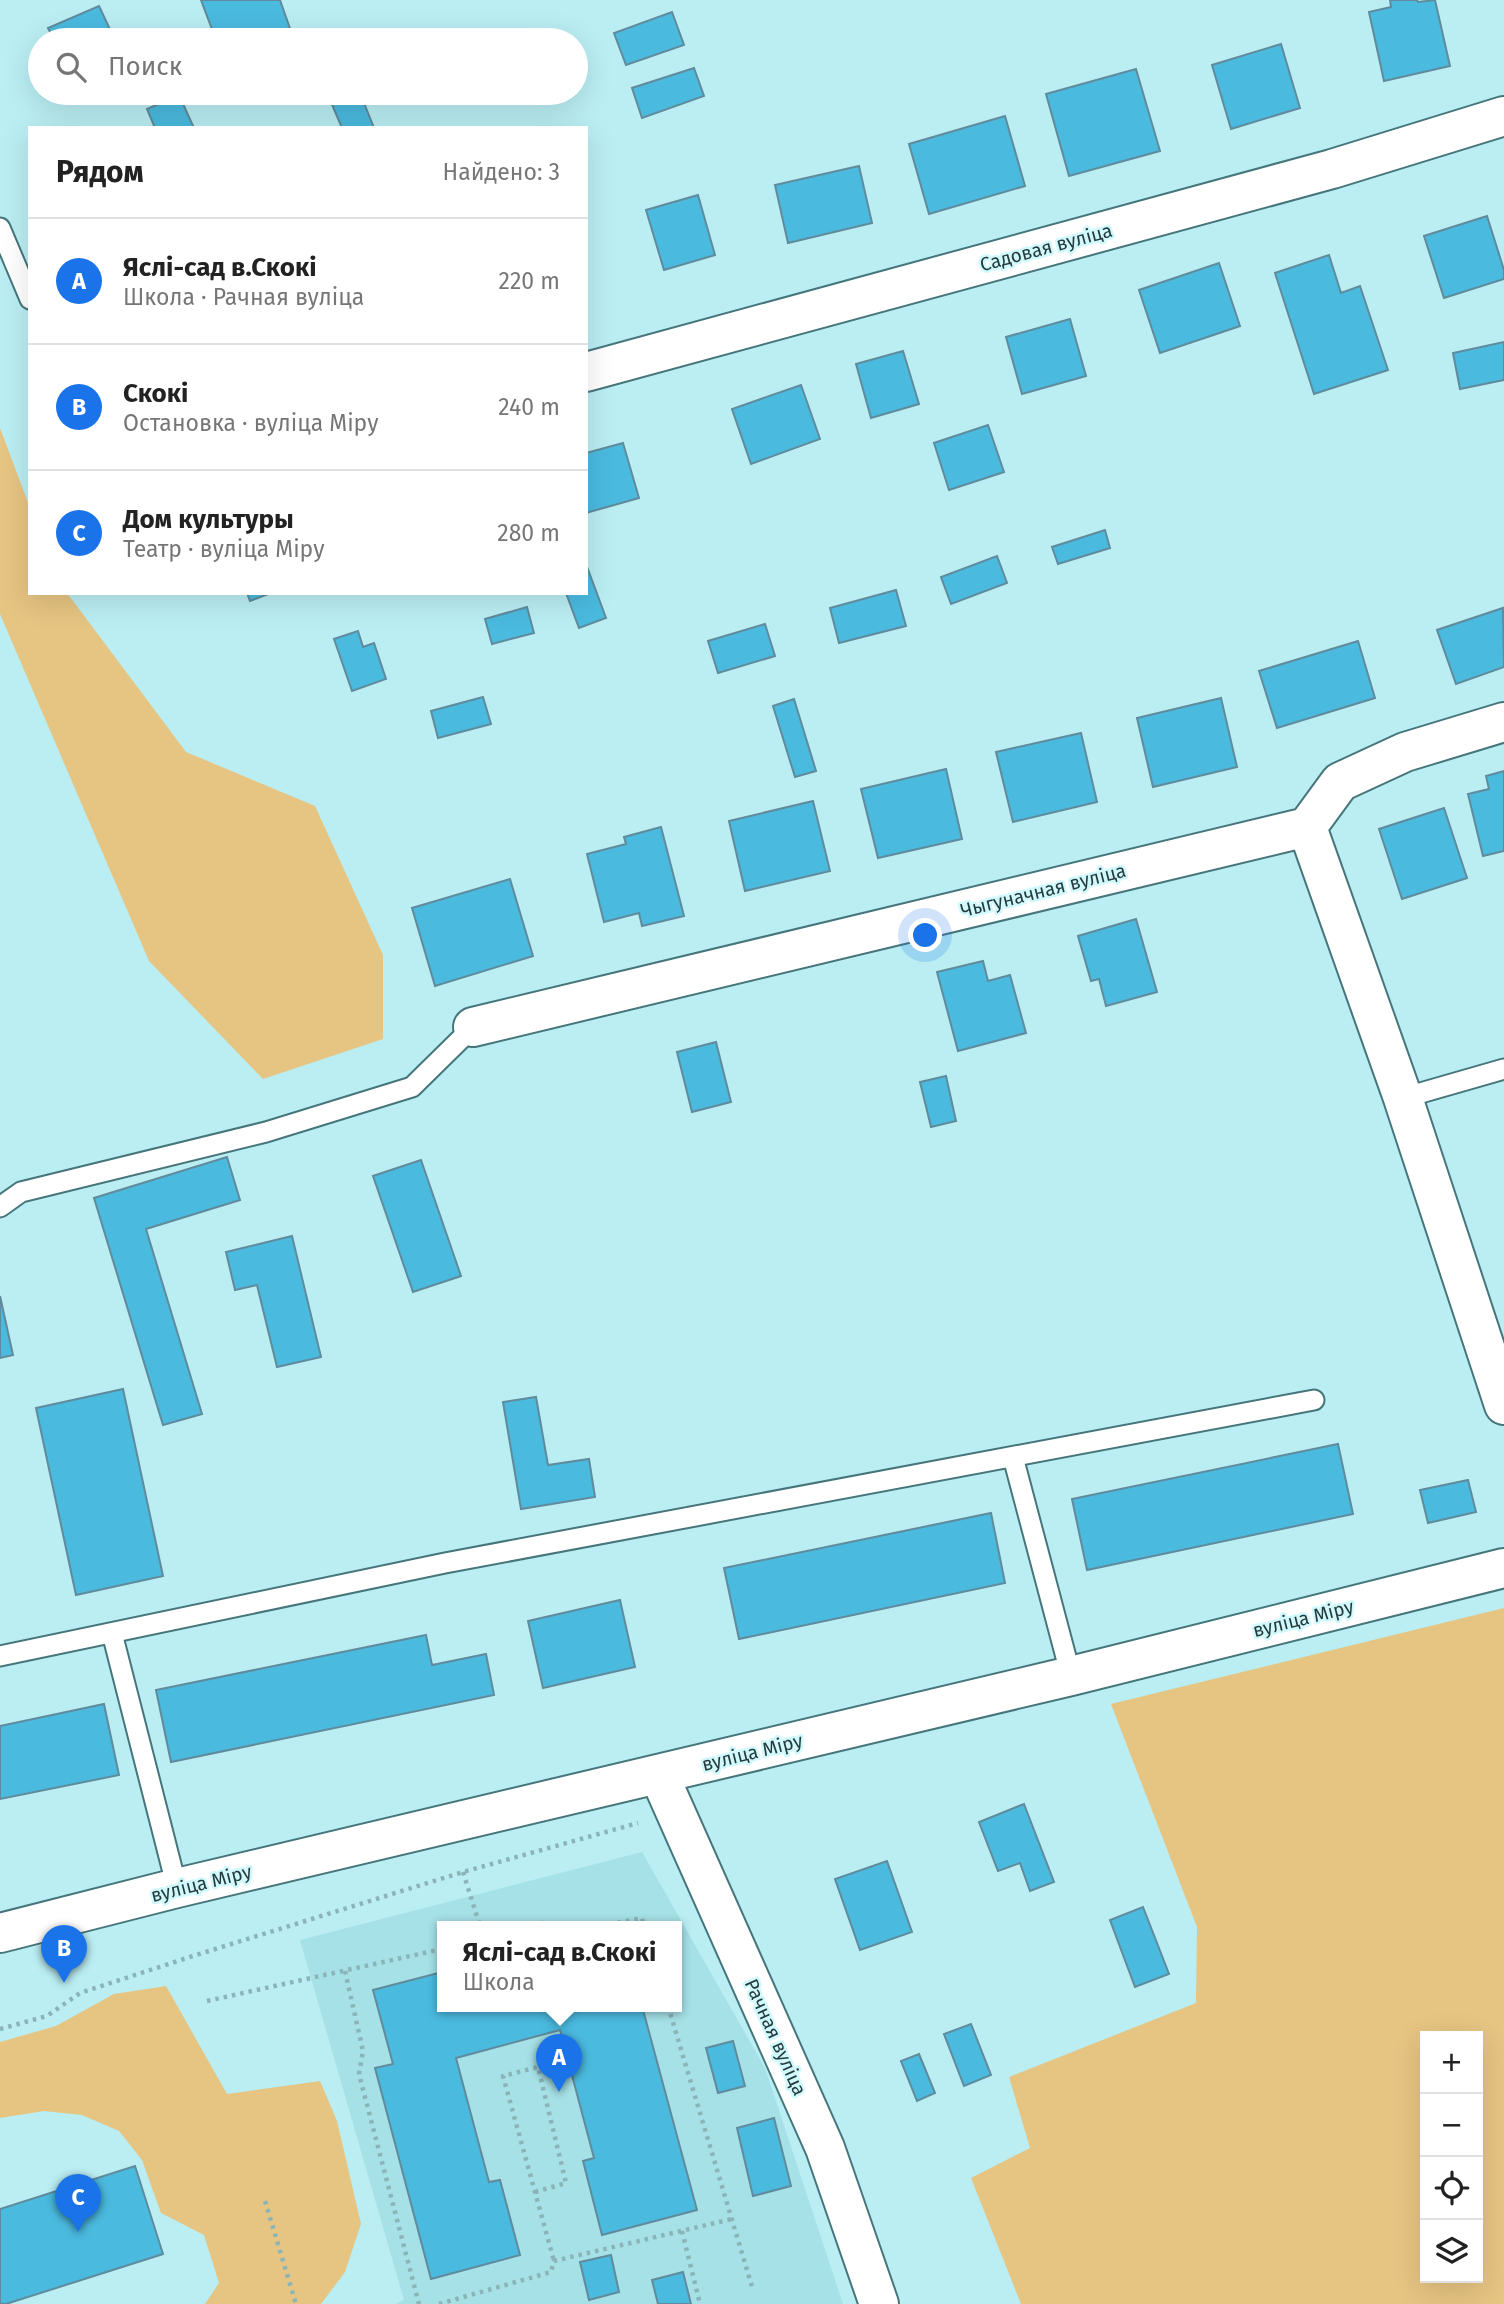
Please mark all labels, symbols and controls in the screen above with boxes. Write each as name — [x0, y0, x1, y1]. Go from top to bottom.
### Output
search box — [28, 28, 588, 105]
icon: search — [52, 48, 90, 86]
text: Поиск — [108, 51, 182, 82]
text: Рядом — [56, 154, 144, 190]
text: Найдено: 3 — [443, 158, 560, 186]
street label: Садовая вуліца — [977, 219, 1115, 276]
text: Яслі-сад в.Скокі — [123, 252, 317, 283]
text: A — [72, 267, 86, 295]
text: 220 m — [499, 267, 560, 295]
text: Школа · Рачная вуліца — [123, 283, 364, 311]
text: Скокі — [123, 378, 188, 409]
text: B — [72, 393, 86, 421]
text: 240 m — [498, 393, 560, 421]
text: Остановка · вуліца Міру — [123, 409, 379, 437]
text: Дом культуры — [123, 504, 294, 535]
text: C — [72, 519, 86, 547]
text: 280 m — [497, 519, 560, 547]
text: Театр · вуліца Міру — [123, 535, 325, 563]
street label: Чыгуначная вуліца — [958, 859, 1128, 922]
your location — [908, 918, 942, 952]
street label: вуліца Міру — [1250, 1595, 1357, 1642]
street label: вуліца Міру — [699, 1729, 806, 1776]
street label: вуліца Міру — [148, 1860, 255, 1907]
popup — [437, 1921, 682, 2012]
pin: B — [41, 1925, 87, 1983]
text: Яслі-сад в.Скокі — [463, 1937, 656, 1968]
text: Школа — [463, 1968, 535, 1996]
street label: Рачная вуліца — [740, 1975, 812, 2099]
map controls — [1420, 2031, 1483, 2283]
button: + — [1420, 2031, 1483, 2094]
pin: A — [536, 2034, 582, 2092]
button: − — [1420, 2094, 1483, 2157]
button: locate — [1420, 2157, 1483, 2220]
pin: C — [55, 2174, 101, 2232]
button: layers — [1420, 2220, 1483, 2283]

